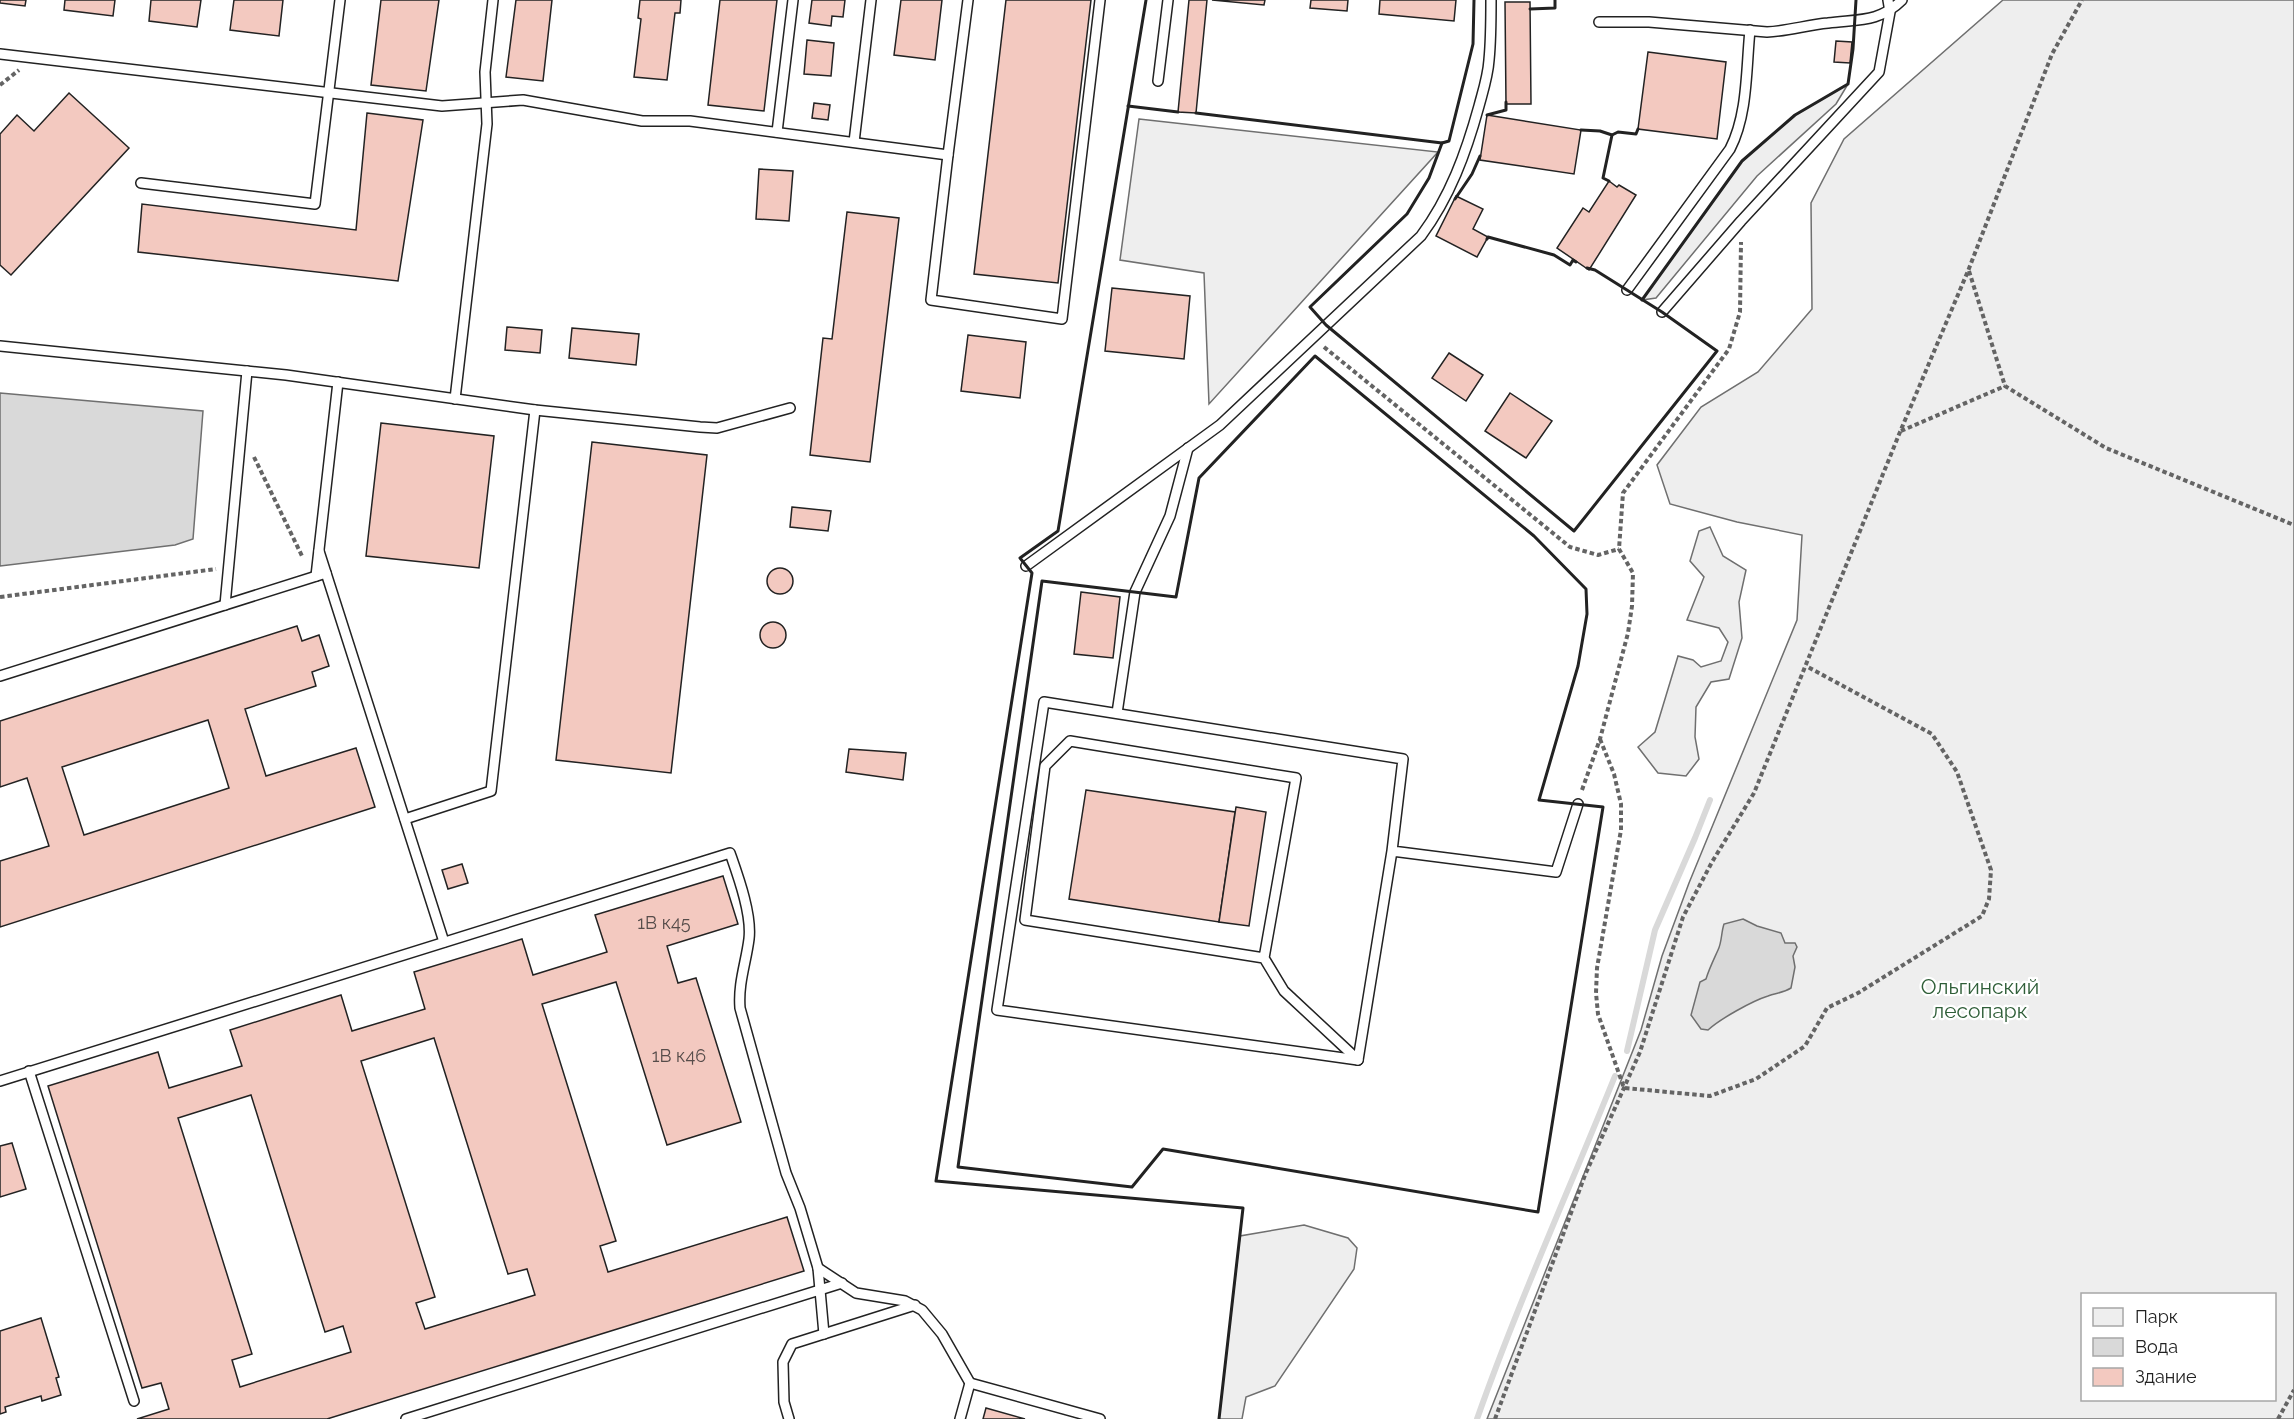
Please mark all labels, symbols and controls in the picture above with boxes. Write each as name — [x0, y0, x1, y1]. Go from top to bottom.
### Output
house number: 1В к45 — [637, 912, 691, 933]
park label: Ольгинский лесопарк — [1921, 974, 2039, 1023]
house number: 1В к46 — [652, 1045, 706, 1066]
legend — [2081, 1293, 2276, 1401]
text: Парк — [2135, 1306, 2178, 1327]
text: Вода — [2135, 1336, 2178, 1357]
text: Здание — [2135, 1366, 2197, 1387]

